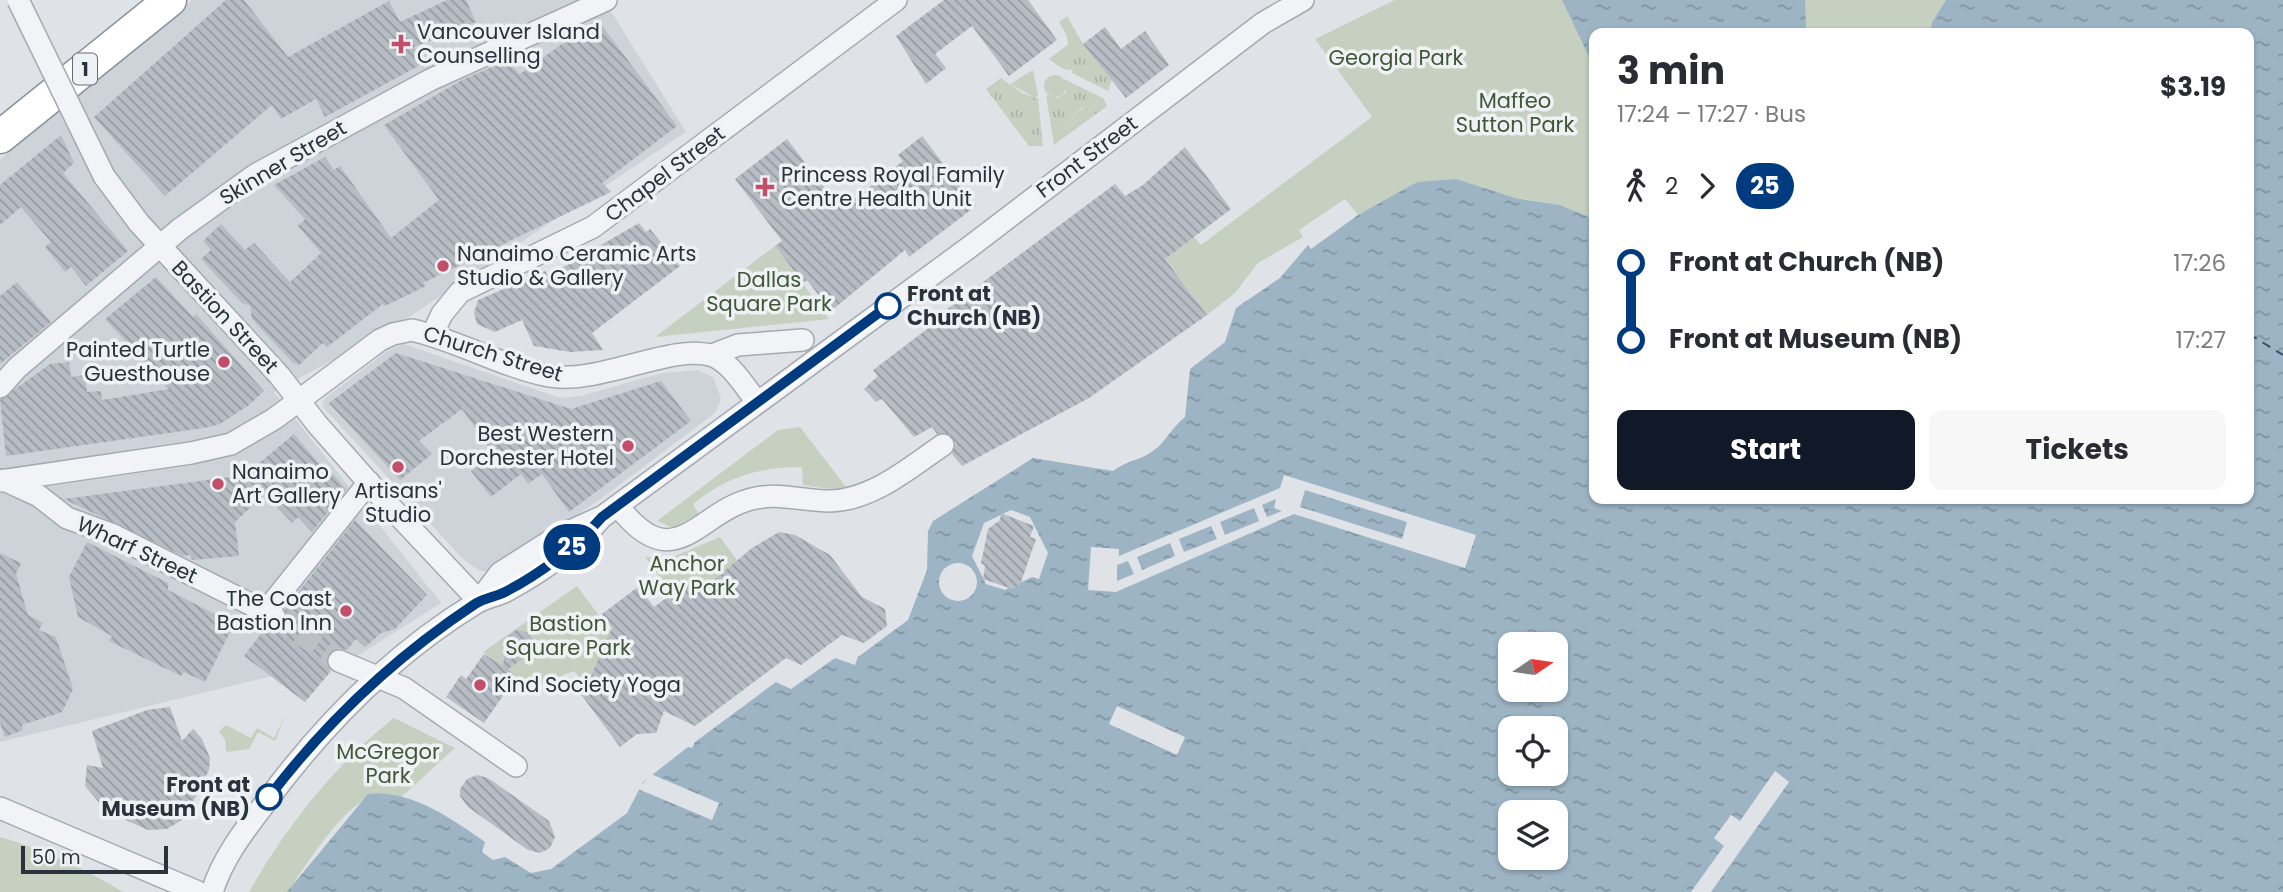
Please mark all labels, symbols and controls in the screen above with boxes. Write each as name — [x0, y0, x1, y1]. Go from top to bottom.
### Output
place label: Vancouver Island Counselling — [417, 17, 600, 70]
marker: Vancouver Island Counselling — [391, 34, 411, 54]
park label: Georgia Park — [1329, 43, 1464, 72]
text: 3 min — [1617, 44, 1725, 97]
road number: 1 — [73, 54, 97, 85]
text: $3.19 — [2160, 69, 2226, 105]
park label: Maffeo Sutton Park — [1456, 86, 1574, 139]
text: 17:24 – 17:27 · Bus — [1617, 98, 1806, 130]
street label: Front Street — [1030, 109, 1143, 204]
street label: Skinner Street — [214, 113, 352, 212]
street label: Chapel Street — [599, 119, 731, 228]
place label: Princess Royal Family Centre Health Unit — [781, 160, 1005, 213]
icon: walk — [1617, 167, 1655, 205]
icon: forward — [1688, 167, 1726, 205]
text: 25 — [1750, 169, 1780, 202]
text: 2 — [1665, 170, 1678, 202]
marker: Princess Royal Family Centre Health Unit — [755, 177, 775, 197]
place label: Nanaimo Ceramic Arts Studio & Gallery — [457, 239, 696, 292]
text: Front at Church (NB) — [1669, 244, 1944, 280]
text: 17:26 — [2173, 247, 2226, 279]
street label: Bastion Street — [165, 254, 285, 380]
marker: Nanaimo Ceramic Arts Studio & Gallery — [435, 258, 451, 274]
park label: Dallas Square Park — [706, 265, 832, 318]
place label: Front at Church (NB) — [907, 279, 1041, 332]
marker: Front at Church (NB) — [875, 293, 901, 319]
street label: Church Street — [420, 319, 566, 388]
text: Front at Museum (NB) — [1669, 321, 1962, 357]
text: 17:27 — [2175, 324, 2226, 356]
place label: Painted Turtle Guesthouse — [66, 335, 210, 388]
marker: Painted Turtle Guesthouse — [216, 354, 232, 370]
button: Start — [1617, 410, 1915, 490]
button: Tickets — [1929, 410, 2226, 490]
place label: Best Western Dorchester Hotel — [440, 419, 614, 472]
marker: Best Western Dorchester Hotel — [620, 438, 636, 454]
place label: Nanaimo Art Gallery — [232, 457, 341, 510]
marker: Artisans' Studio — [390, 459, 406, 475]
marker: Nanaimo Art Gallery — [210, 476, 226, 492]
place label: Artisans' Studio — [354, 476, 442, 529]
street label: Wharf Street — [72, 509, 202, 590]
line badge: 25 — [540, 524, 604, 570]
text: 25 — [557, 530, 587, 563]
park label: Anchor Way Park — [638, 549, 736, 602]
place label: The Coast Bastion Inn — [217, 584, 332, 637]
marker: The Coast Bastion Inn — [338, 603, 354, 619]
park label: Bastion Square Park — [505, 609, 631, 662]
north arrow — [1498, 632, 1568, 702]
map controls — [1498, 632, 1568, 870]
place label: Kind Society Yoga — [494, 670, 681, 699]
marker: Kind Society Yoga — [472, 677, 488, 693]
button: locate — [1498, 716, 1568, 786]
park label: McGregor Park — [336, 737, 440, 790]
place label: Front at Museum (NB) — [101, 770, 250, 823]
marker: Front at Museum (NB) — [256, 784, 282, 810]
button: layers — [1498, 800, 1568, 870]
scale bar — [21, 843, 168, 875]
text: 50 m — [32, 844, 81, 871]

